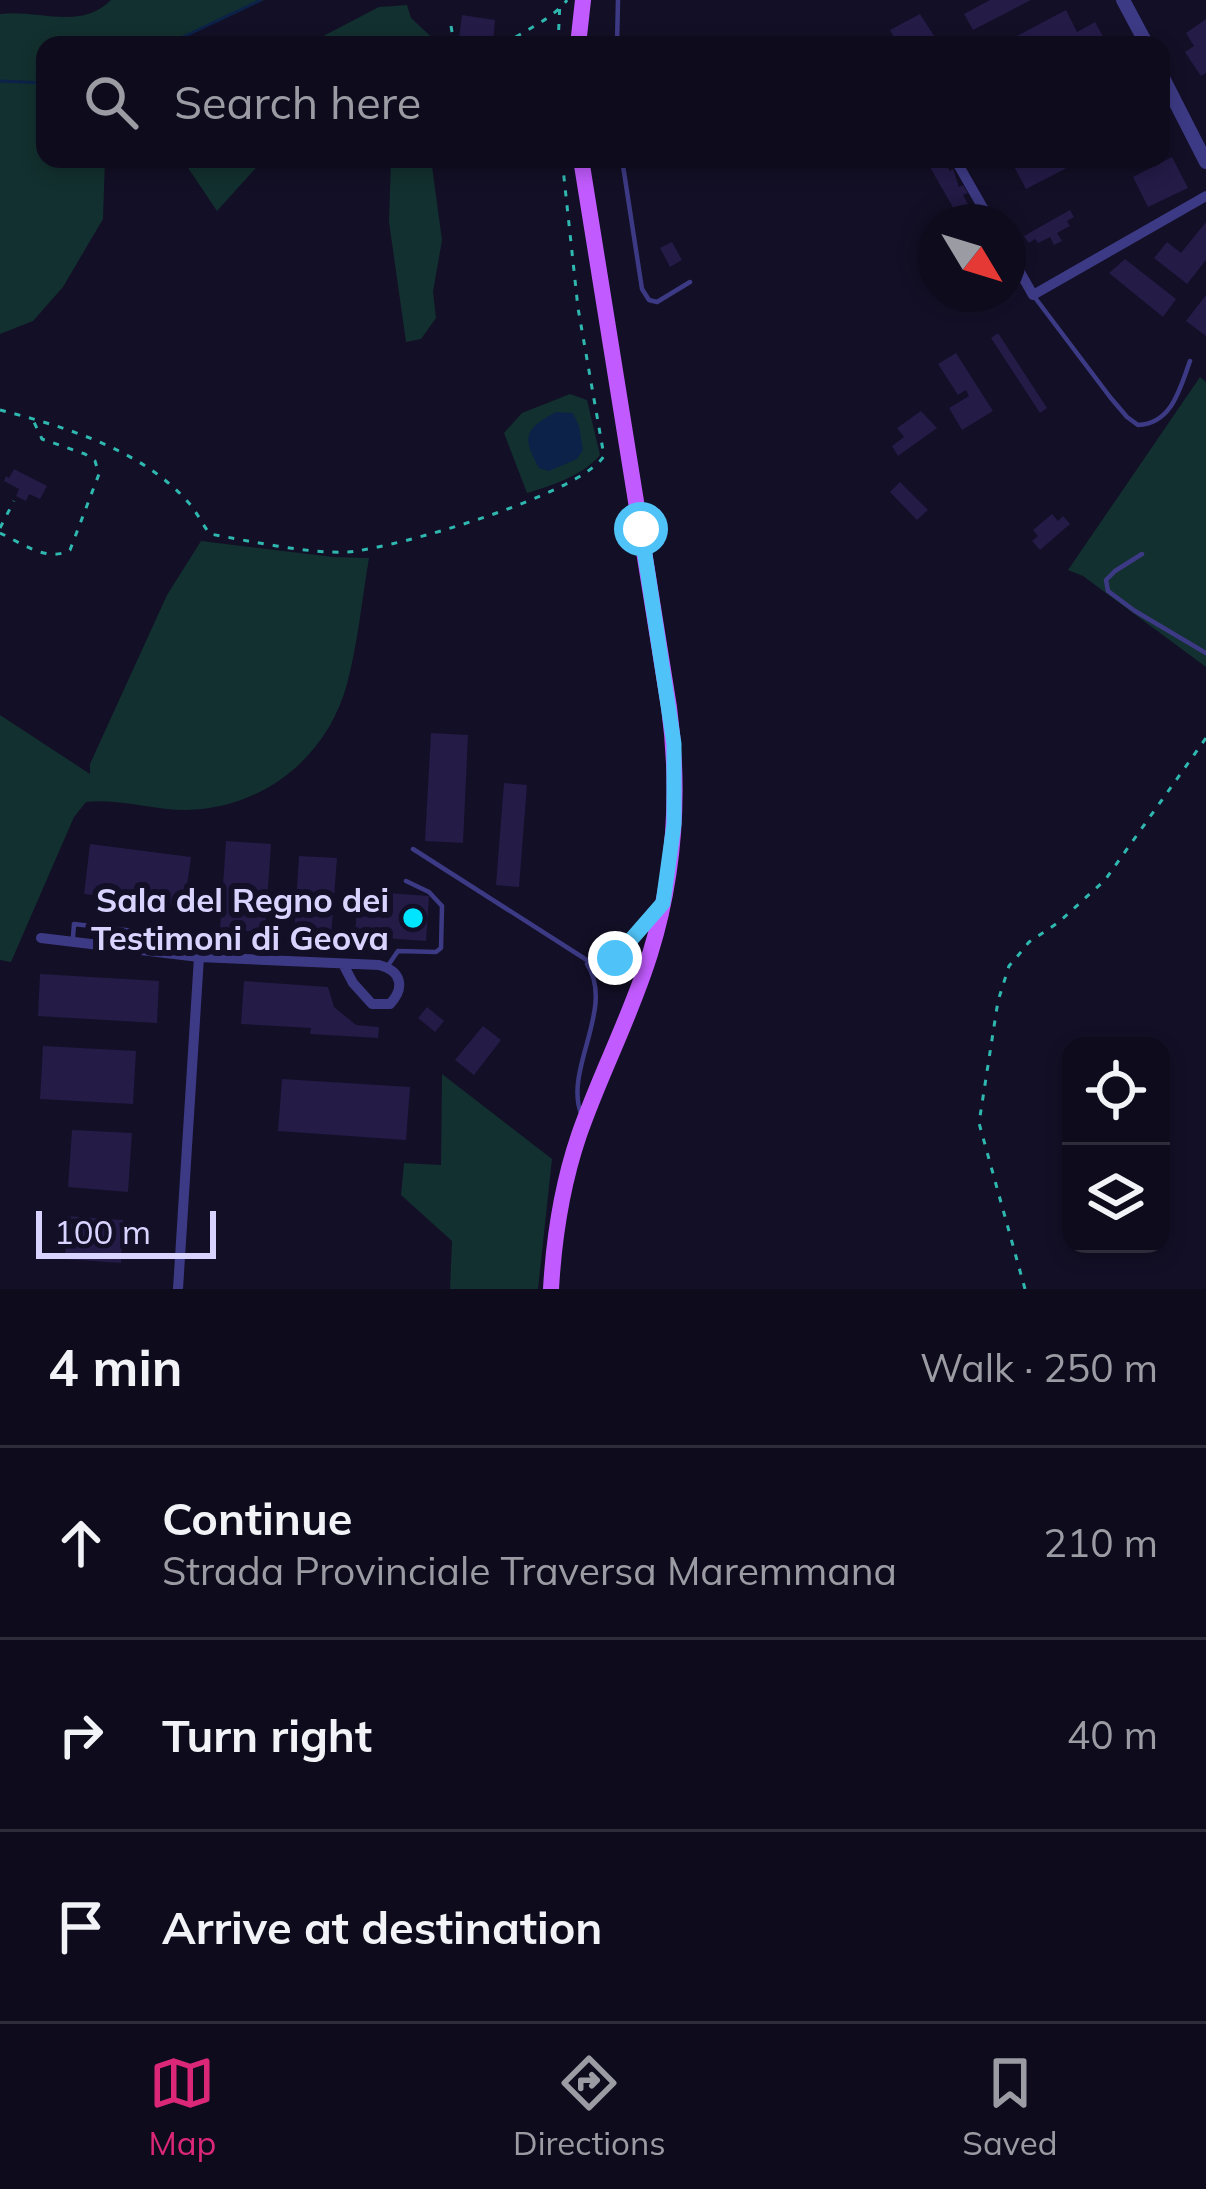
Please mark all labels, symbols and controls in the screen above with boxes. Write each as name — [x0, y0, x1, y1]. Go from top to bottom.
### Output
search box — [36, 36, 1170, 168]
icon: search — [78, 69, 144, 135]
text: Search here — [174, 74, 421, 130]
north arrow — [918, 204, 1026, 312]
route start — [614, 502, 668, 556]
place label: Sala del Regno dei Testimoni di Geova — [91, 879, 389, 958]
marker: Sala del Regno dei Testimoni di Geova — [400, 905, 426, 931]
route end — [588, 931, 642, 985]
map controls — [1062, 1037, 1170, 1253]
button: locate — [1062, 1037, 1170, 1145]
button: layers — [1062, 1145, 1170, 1253]
scale bar — [36, 1205, 216, 1258]
text: 100 m — [54, 1211, 151, 1252]
text: 4 min — [48, 1335, 183, 1399]
text: Walk · 250 m — [920, 1343, 1158, 1392]
text: Continue — [162, 1490, 352, 1546]
icon: ahead — [48, 1510, 114, 1576]
text: 210 m — [1043, 1518, 1158, 1567]
text: Strada Provinciale Traversa Maremmana — [162, 1546, 897, 1595]
icon: right — [48, 1702, 114, 1768]
text: Turn right — [162, 1707, 372, 1763]
text: 40 m — [1067, 1710, 1158, 1759]
icon: arrive — [48, 1894, 114, 1960]
text: Arrive at destination — [162, 1899, 602, 1955]
tab: Map — [148, 2050, 216, 2163]
tab: Directions — [513, 2050, 666, 2163]
tab: Saved — [962, 2050, 1058, 2163]

